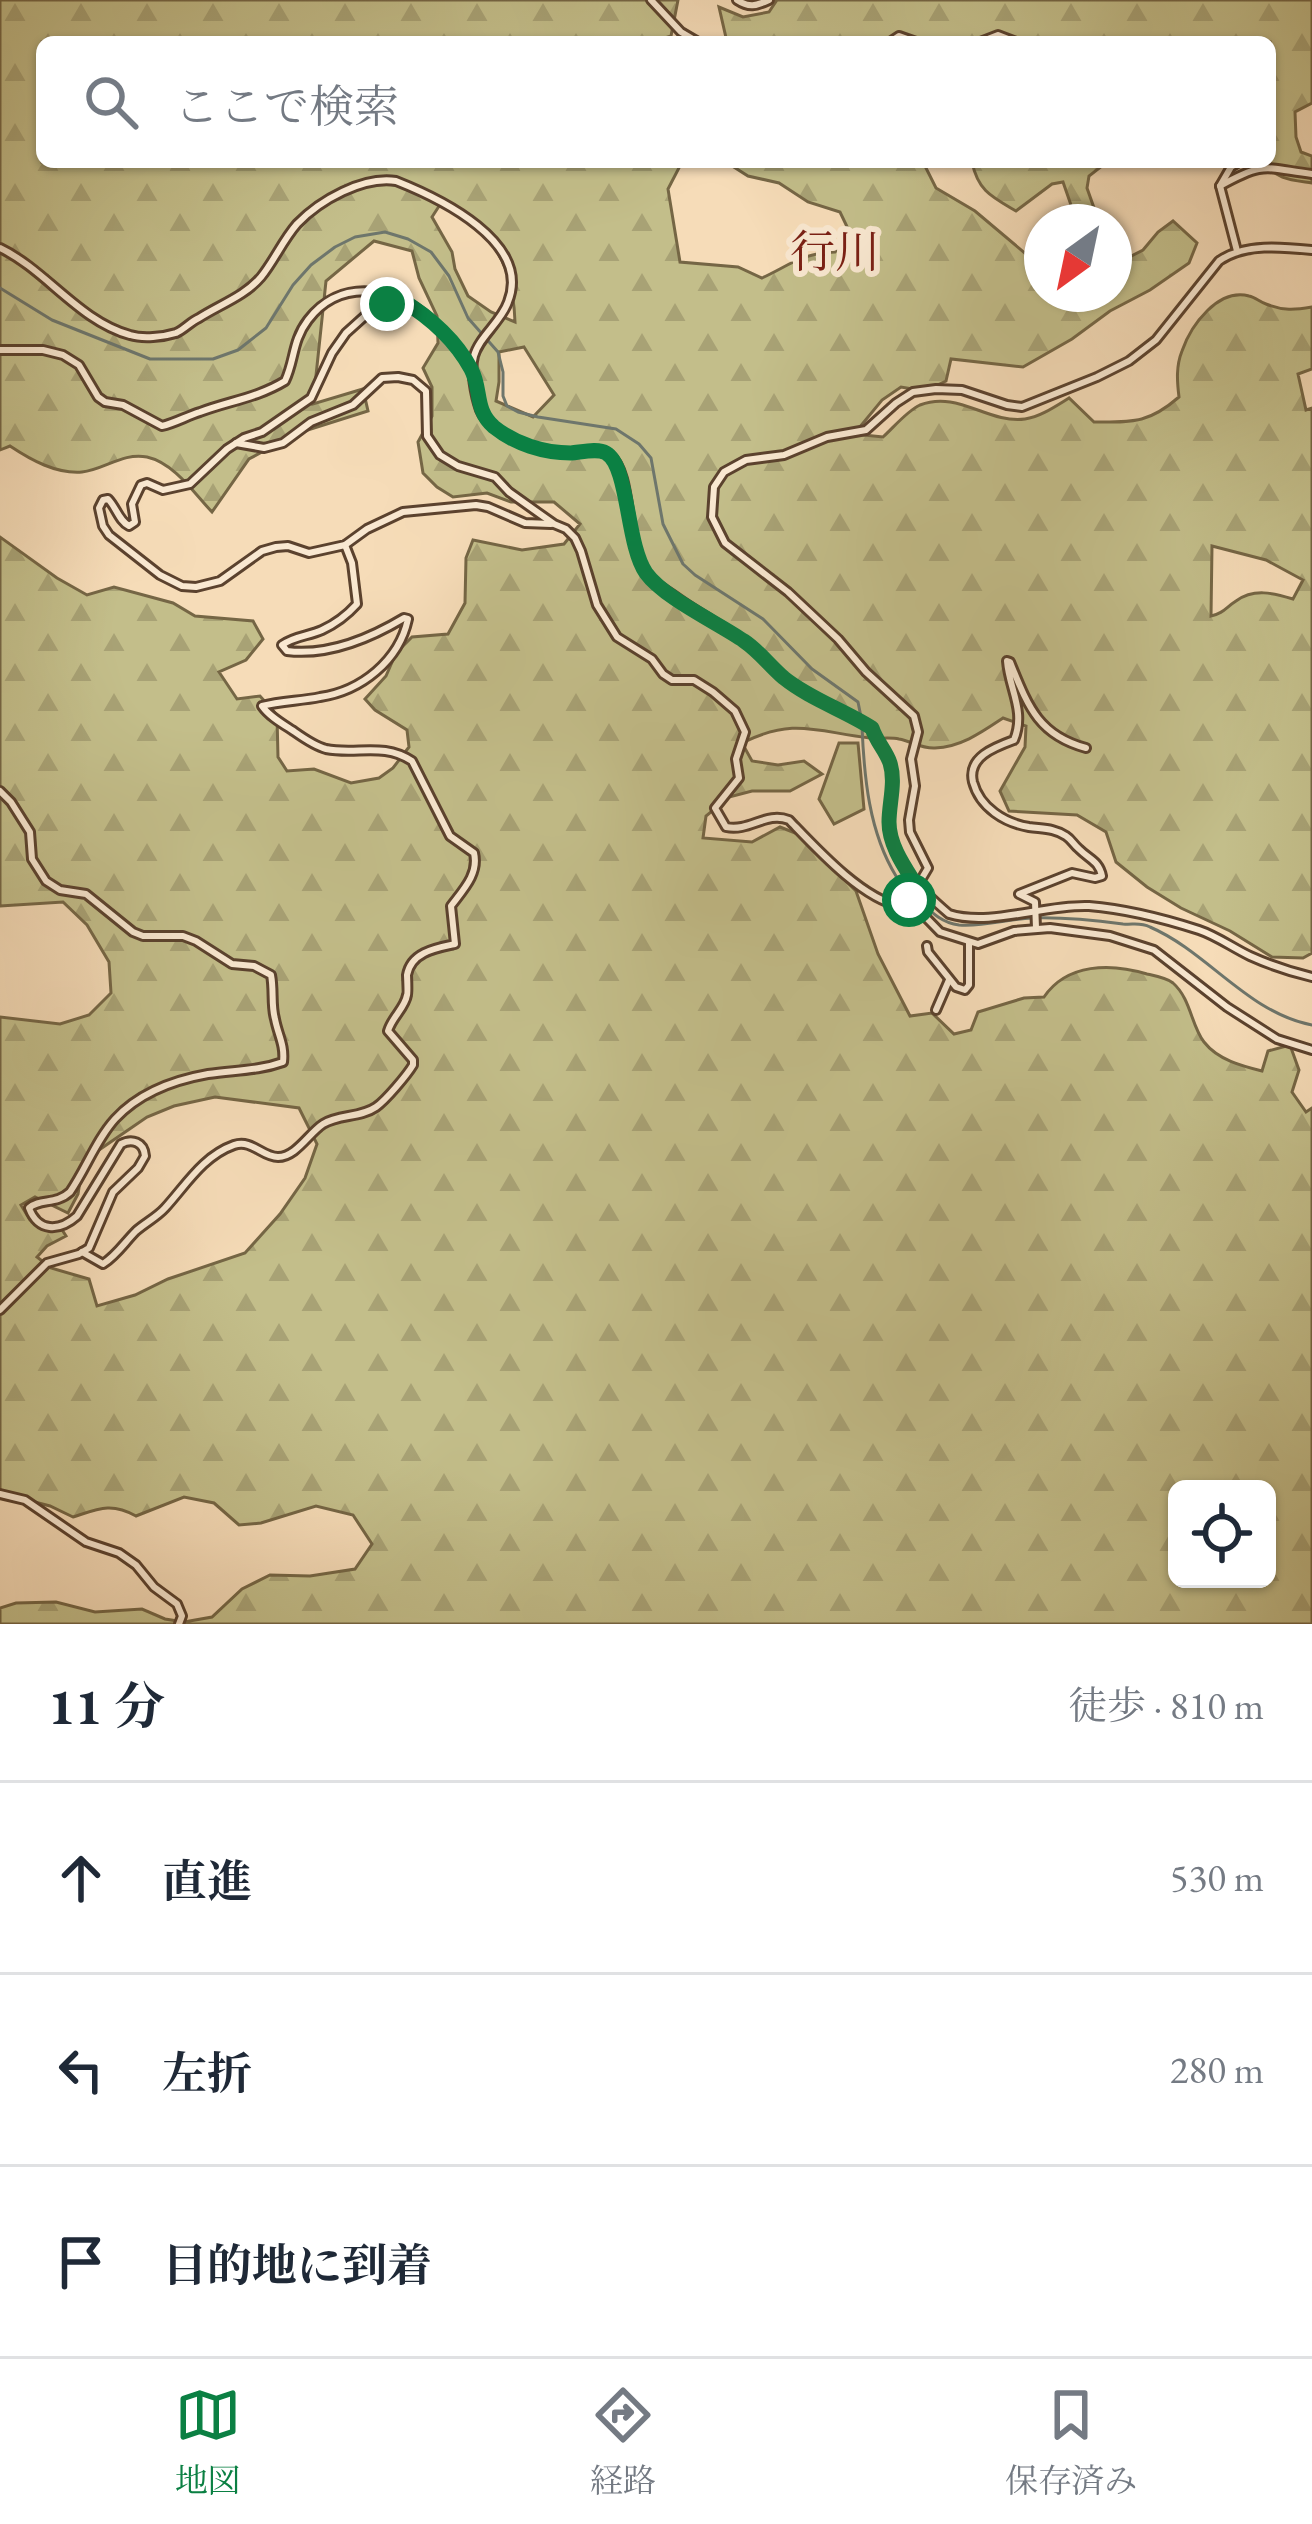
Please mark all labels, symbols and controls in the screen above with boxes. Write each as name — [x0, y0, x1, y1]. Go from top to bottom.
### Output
search box — [36, 36, 1276, 168]
icon: search — [78, 69, 144, 135]
text: ここで検索 — [174, 77, 399, 135]
north arrow — [1024, 204, 1132, 312]
district label: 行川 — [790, 222, 880, 280]
route end — [360, 277, 414, 331]
route start — [882, 873, 936, 927]
map controls — [1168, 1480, 1276, 1588]
button: locate — [1168, 1480, 1276, 1588]
text: 11 分 — [48, 1673, 165, 1739]
text: 徒歩 · 810 m — [1068, 1680, 1264, 1731]
icon: ahead — [48, 1845, 114, 1911]
text: 直進 — [162, 1852, 252, 1910]
text: 530 m — [1170, 1852, 1264, 1903]
icon: left — [48, 2037, 114, 2103]
text: 左折 — [162, 2044, 252, 2102]
text: 280 m — [1170, 2044, 1264, 2095]
icon: arrive — [48, 2229, 114, 2295]
text: 目的地に到着 — [162, 2236, 432, 2294]
tab: 地図 — [175, 2382, 241, 2502]
tab: 経路 — [590, 2382, 656, 2502]
tab: 保存済み — [1005, 2382, 1137, 2502]

